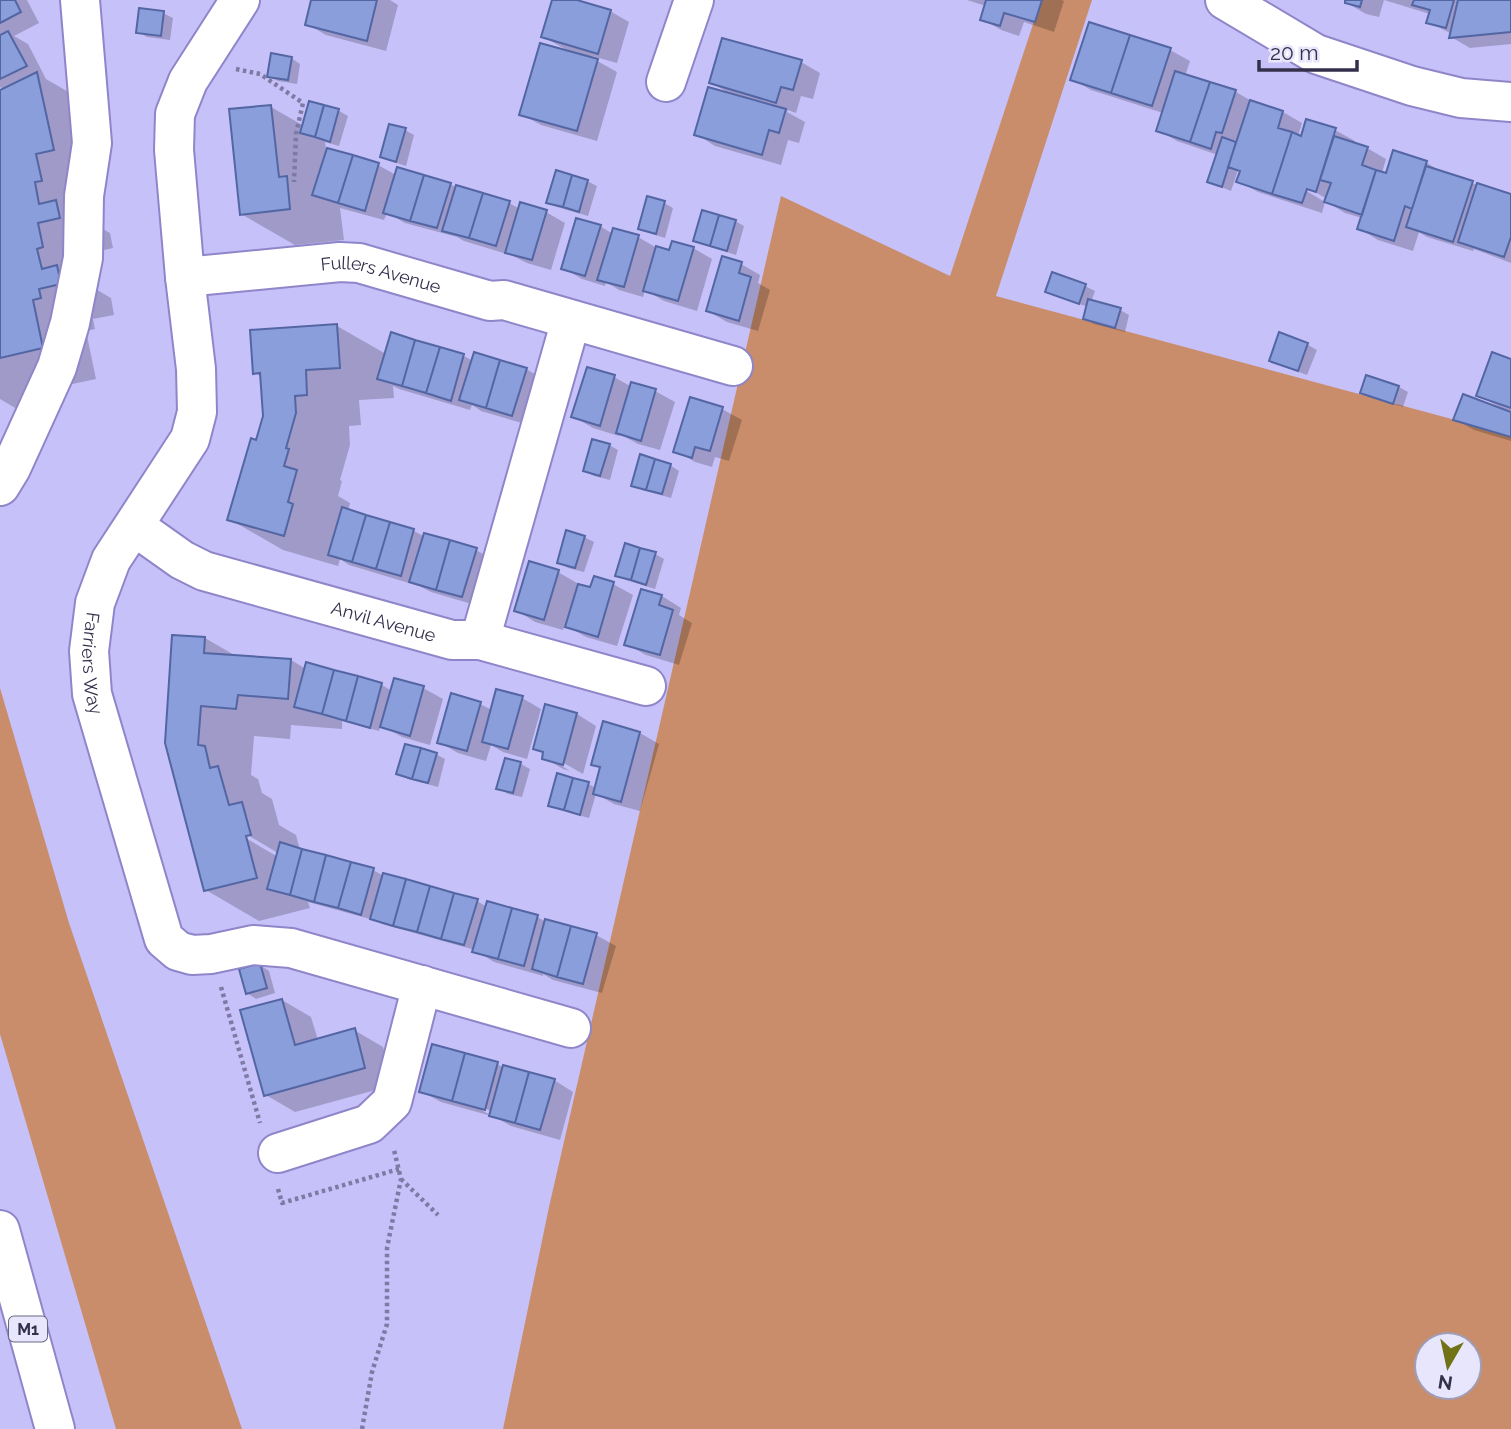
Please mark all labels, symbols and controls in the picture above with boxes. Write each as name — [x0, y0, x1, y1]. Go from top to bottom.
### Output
scale bar — [1259, 28, 1357, 72]
text: 20 m — [1270, 40, 1318, 65]
street label: Fullers Avenue — [320, 251, 444, 297]
street label: Anvil Avenue — [329, 596, 439, 646]
street label: Farriers Way — [78, 611, 108, 717]
road number: M1 — [9, 1316, 47, 1342]
north arrow — [1413, 1331, 1483, 1401]
text: N — [1436, 1371, 1454, 1395]

